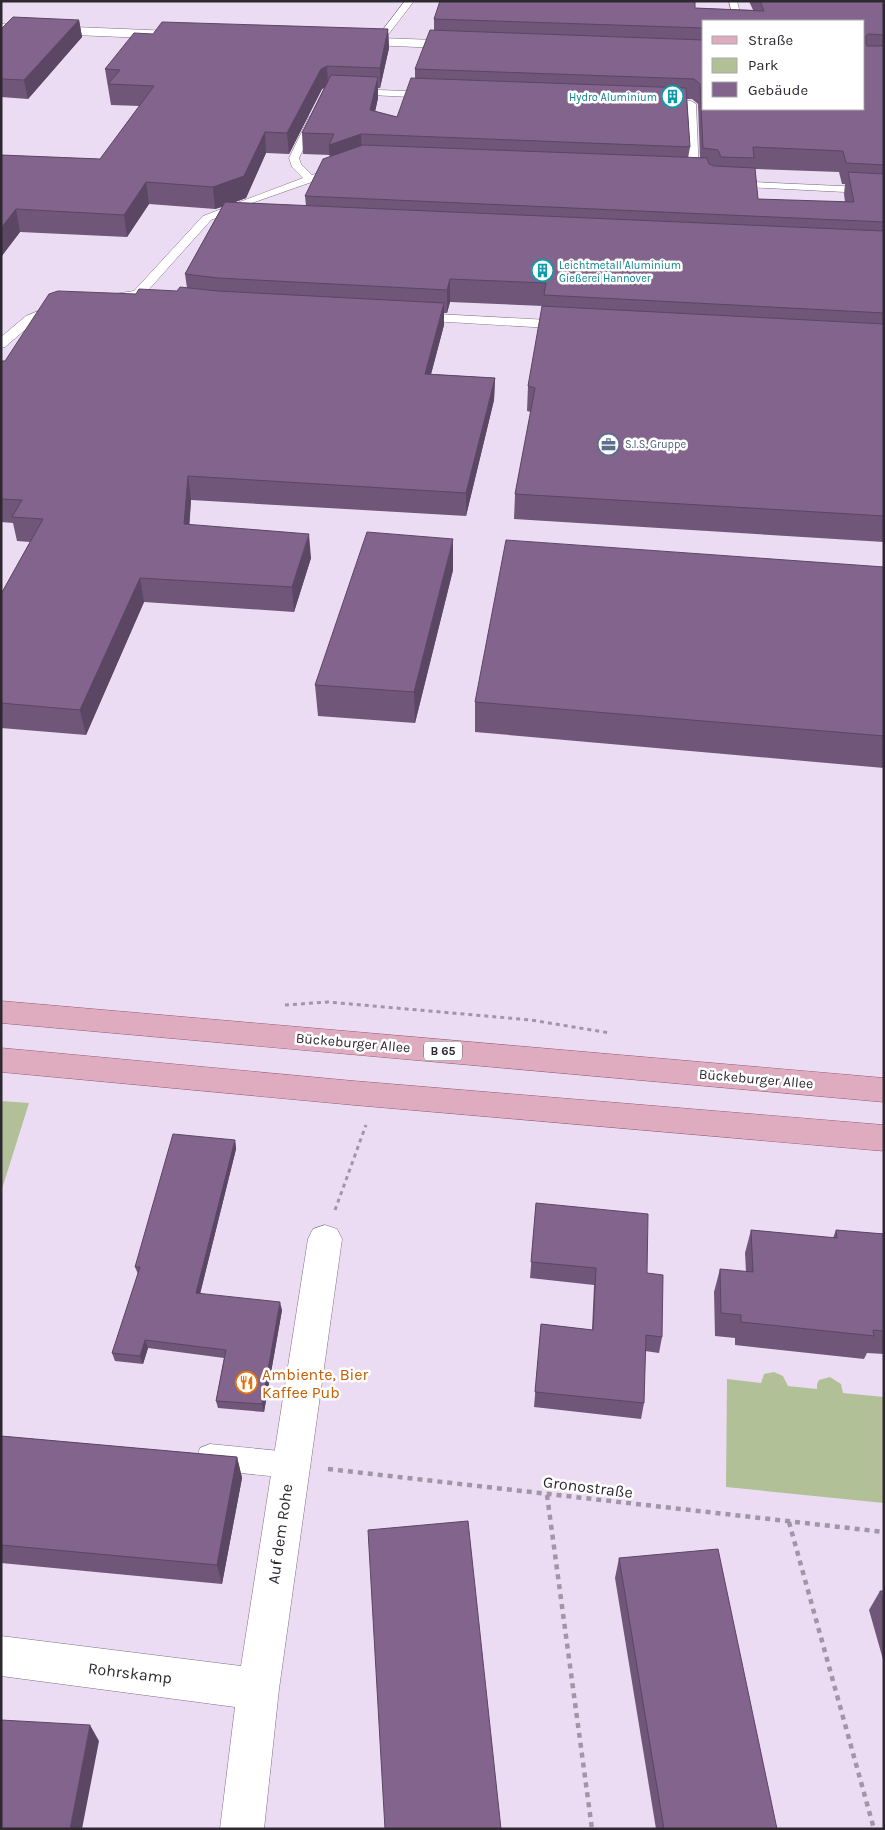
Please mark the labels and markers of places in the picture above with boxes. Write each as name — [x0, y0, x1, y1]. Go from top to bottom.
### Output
building icon: Hydro Aluminium — [661, 85, 685, 109]
place label: Hydro Aluminium — [569, 91, 657, 104]
building icon: Leichtmetall Aluminium Gießerei Hannover — [531, 259, 555, 283]
place label: Leichtmetall Aluminium Gießerei Hannover — [559, 259, 681, 285]
office icon: S.I.S. Gruppe — [597, 432, 621, 456]
place label: S.I.S. Gruppe — [625, 438, 686, 451]
place label: Ambiente, Bier Kaffee Pub — [262, 1365, 369, 1402]
restaurant icon: Ambiente, Bier Kaffee Pub — [234, 1371, 258, 1395]

